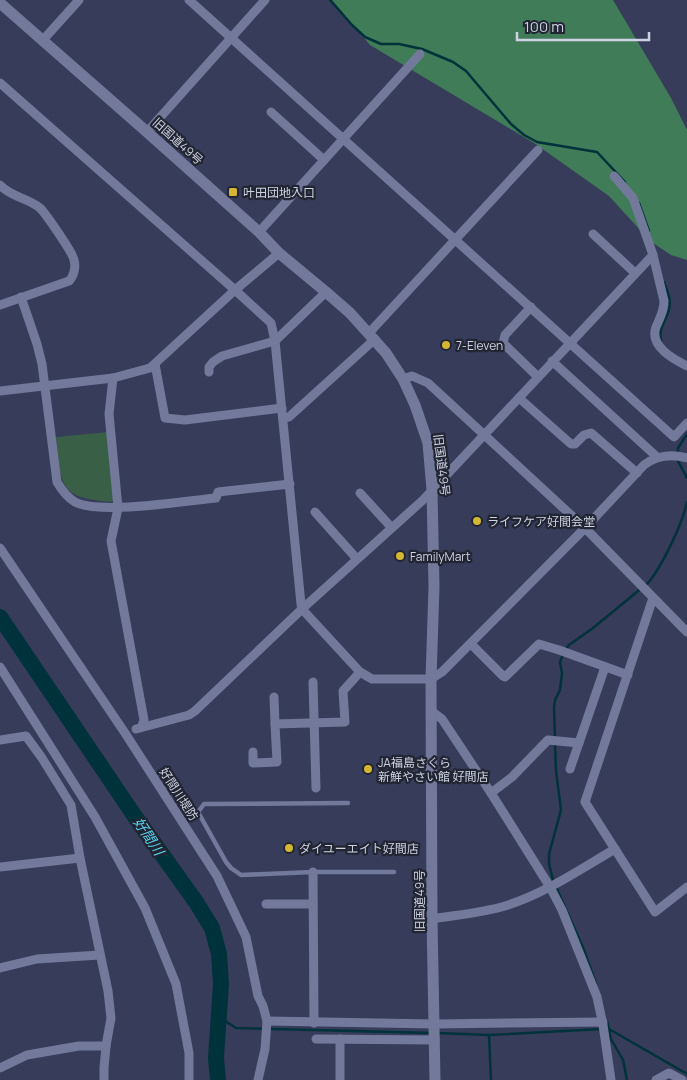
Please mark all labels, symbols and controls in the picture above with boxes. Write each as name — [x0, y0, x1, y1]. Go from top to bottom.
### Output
scale bar — [517, 10, 650, 42]
text: 100 m — [524, 16, 564, 37]
street label: 旧国道49号 — [149, 114, 207, 168]
place label: 叶田団地入口 — [243, 184, 315, 201]
marker: 叶田団地入口 — [227, 186, 239, 198]
place label: 7-Eleven — [456, 337, 503, 354]
marker: 7-Eleven — [440, 339, 452, 351]
street label: 旧国道49号 — [430, 433, 454, 497]
place label: ライフケア好間会堂 — [487, 513, 595, 530]
marker: ライフケア好間会堂 — [471, 515, 483, 527]
place label: FamilyMart — [410, 548, 471, 565]
marker: FamilyMart — [394, 550, 406, 562]
place label: JA福島さくら 新鮮やさい館 好間店 — [378, 754, 488, 785]
marker: JA福島さくら 新鮮やさい館 好間店 — [362, 763, 374, 775]
street label: 好間川堤防 — [156, 764, 202, 824]
water label: 好間川 — [129, 813, 170, 860]
place label: ダイユーエイト好間店 — [299, 840, 419, 857]
marker: ダイユーエイト好間店 — [283, 842, 295, 854]
street label: 旧国道49号 — [411, 870, 428, 932]

